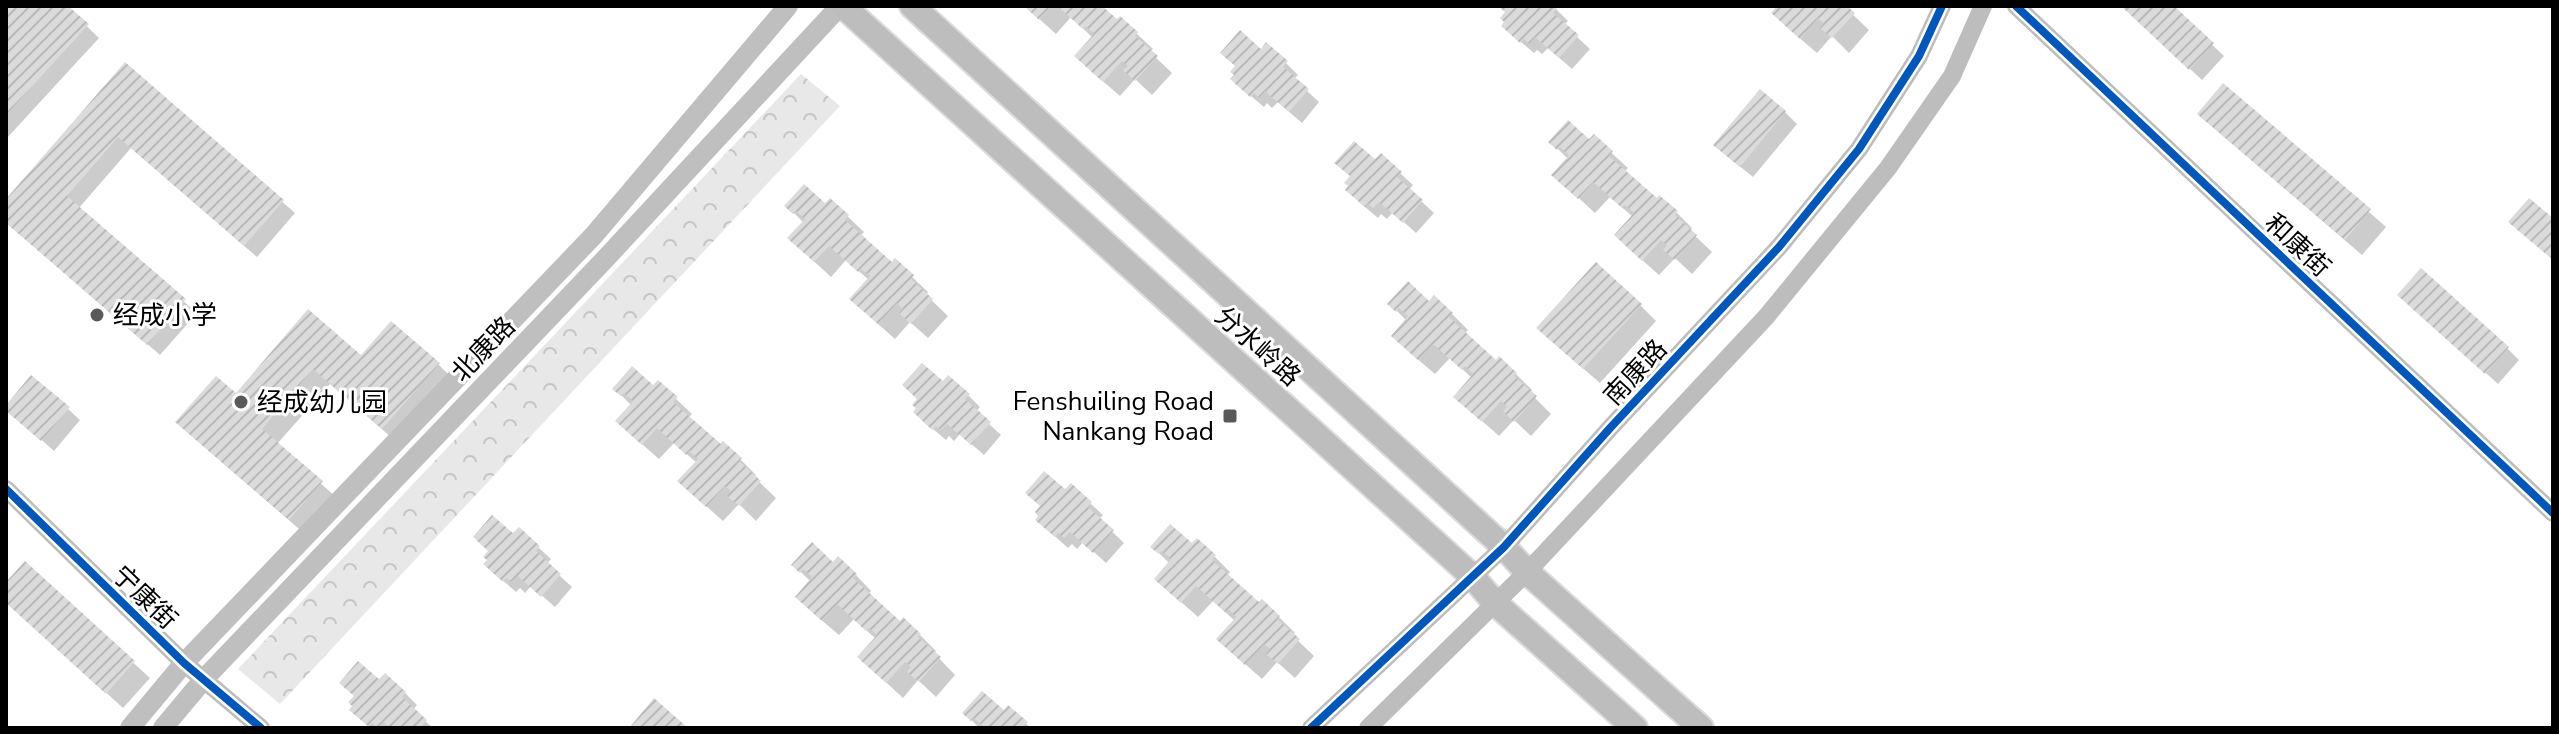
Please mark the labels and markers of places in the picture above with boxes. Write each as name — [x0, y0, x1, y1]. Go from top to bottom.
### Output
place label: 经成小学 — [113, 298, 217, 333]
marker: 经成小学 — [88, 306, 106, 324]
place label: Fenshuiling Road Nankang Road — [1013, 384, 1214, 449]
place label: 经成幼儿园 — [257, 385, 387, 420]
marker: 经成幼儿园 — [232, 393, 250, 411]
marker: Fenshuiling Road Nankang Road — [1221, 407, 1239, 425]

